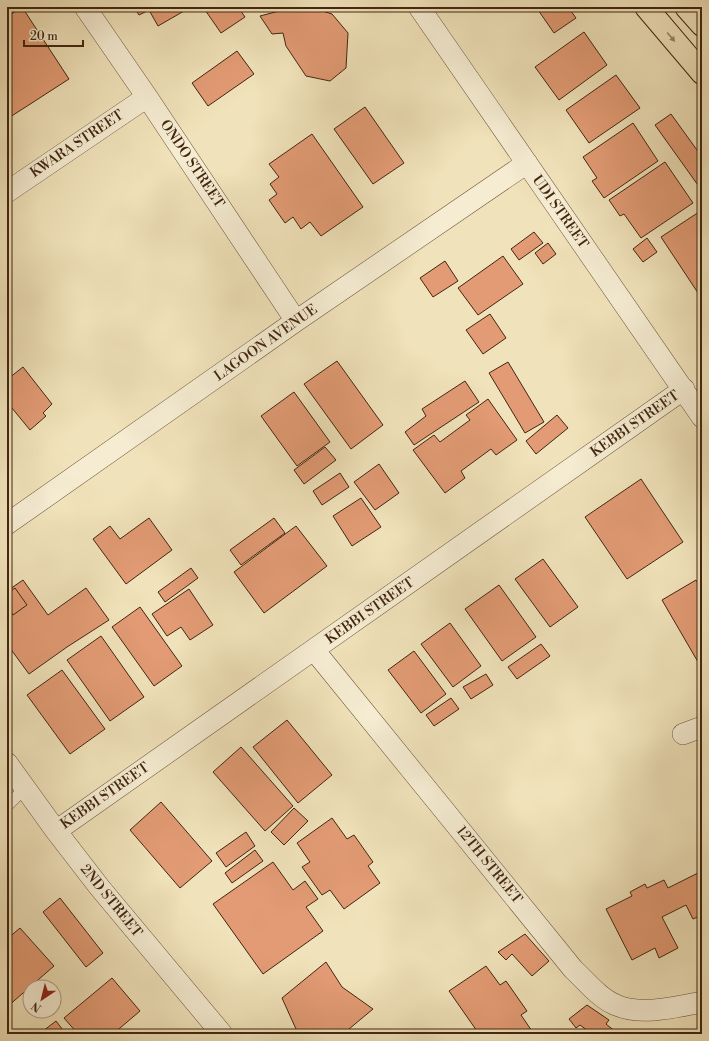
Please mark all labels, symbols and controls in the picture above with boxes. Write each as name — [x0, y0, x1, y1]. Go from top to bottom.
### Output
scale bar — [24, 22, 83, 48]
text: 20 m — [30, 29, 58, 44]
one-way arrow — [667, 32, 675, 42]
street label: KWARA STREET — [27, 106, 127, 182]
street label: ONDO STREET — [156, 117, 228, 212]
street label: UDI STREET — [528, 172, 592, 252]
street label: LAGOON AVENUE — [211, 301, 321, 385]
street label: KEBBI STREET — [587, 387, 683, 461]
street label: KEBBI STREET — [322, 574, 418, 648]
street label: KEBBI STREET — [57, 759, 153, 833]
street label: 12TH STREET — [452, 823, 526, 908]
street label: 2ND STREET — [76, 861, 146, 941]
north arrow — [22, 979, 62, 1019]
text: N — [29, 998, 44, 1015]

